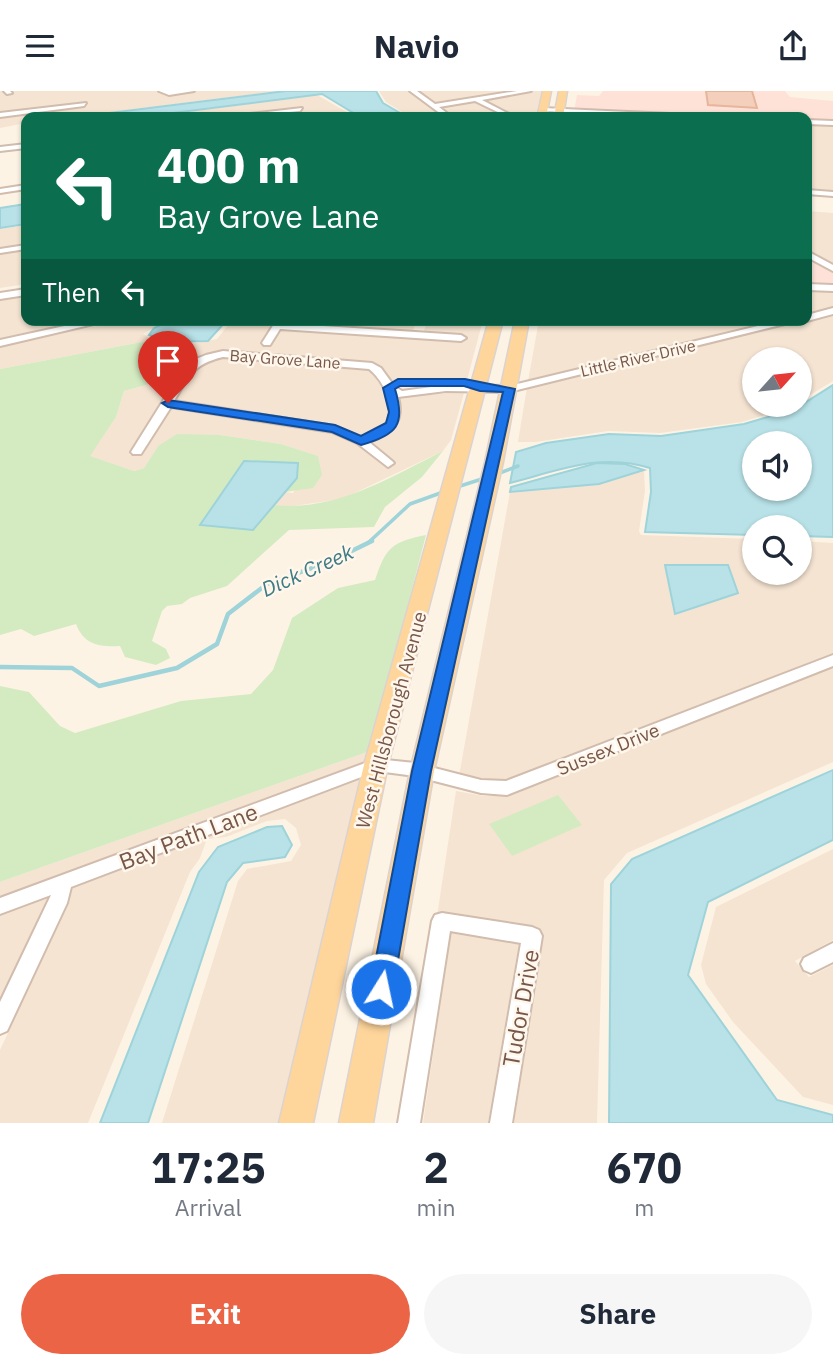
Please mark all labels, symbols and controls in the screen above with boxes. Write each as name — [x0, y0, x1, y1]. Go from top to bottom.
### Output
text: Navio — [374, 25, 459, 67]
icon: menu — [21, 27, 59, 65]
icon: share — [774, 27, 812, 65]
text: 400 m — [157, 133, 301, 196]
icon: left — [42, 140, 133, 231]
text: Bay Grove Lane — [157, 195, 379, 237]
icon: left — [115, 273, 153, 311]
text: Then — [42, 275, 101, 309]
pin — [138, 331, 198, 403]
street label: Little River Drive — [578, 335, 698, 381]
icon: arrive — [149, 342, 187, 380]
street label: Bay Grove Lane — [229, 345, 341, 373]
north arrow — [742, 347, 812, 417]
map controls — [742, 347, 812, 585]
button: sound — [742, 431, 812, 501]
button: search — [742, 515, 812, 585]
water label: Dick Creek — [257, 537, 358, 603]
street label: West Hillsborough Avenue — [350, 609, 432, 831]
street label: Sussex Drive — [553, 718, 663, 780]
street label: Bay Path Lane — [114, 796, 262, 876]
street label: Tudor Drive — [495, 947, 545, 1069]
position arrow — [344, 952, 418, 1026]
text: 17:25 — [151, 1140, 266, 1195]
text: 2 — [423, 1140, 449, 1195]
text: 670 — [606, 1140, 682, 1195]
text: Arrival — [175, 1192, 242, 1222]
text: min — [417, 1192, 455, 1222]
text: m — [634, 1192, 654, 1222]
button: Exit — [21, 1274, 410, 1354]
button: Share — [424, 1274, 812, 1354]

